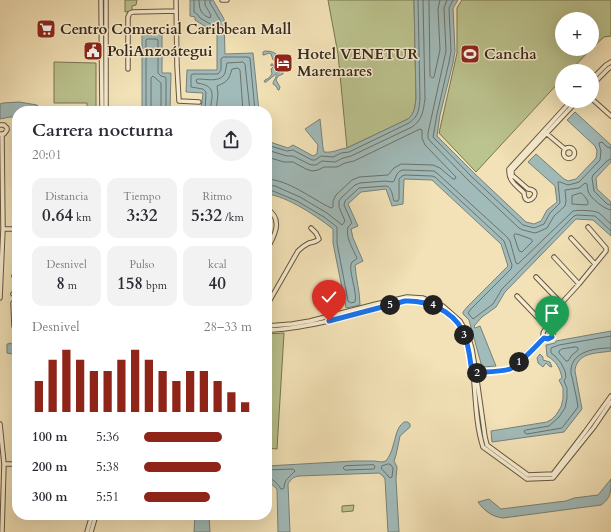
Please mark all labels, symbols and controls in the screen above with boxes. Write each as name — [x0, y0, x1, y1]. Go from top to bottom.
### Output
map controls — [555, 12, 599, 108]
button: + — [555, 12, 599, 56]
supermarket icon: Centro Comercial Caribbean Mall — [35, 18, 57, 40]
place label: Centro Comercial Caribbean Mall — [60, 19, 292, 39]
public building icon: PoliAnzoátegui — [82, 40, 104, 62]
place label: PoliAnzoátegui — [107, 41, 213, 61]
sports icon: Cancha — [459, 43, 481, 65]
place label: Hotel VENETUR Maremares — [297, 44, 418, 81]
place label: Cancha — [484, 44, 537, 64]
hotel icon: Hotel VENETUR Maremares — [272, 52, 294, 74]
button: − — [555, 64, 599, 108]
text: Carrera nocturna — [32, 118, 174, 143]
button: share — [210, 119, 252, 161]
text: 20:01 — [32, 146, 62, 164]
text: Distancia — [45, 189, 88, 204]
text: Tiempo — [123, 189, 161, 204]
text: Ritmo — [203, 189, 232, 204]
text: 0.64 — [42, 204, 73, 227]
text: 3:32 — [126, 204, 158, 227]
text: 5:32 — [191, 204, 222, 227]
text: km — [73, 210, 91, 225]
text: /km — [222, 210, 244, 225]
text: Desnivel — [47, 257, 87, 272]
text: Pulso — [130, 257, 154, 272]
text: kcal — [208, 257, 227, 272]
text: 8 — [56, 272, 65, 295]
text: 158 — [117, 272, 143, 295]
text: 40 — [209, 272, 226, 295]
text: m — [65, 278, 77, 293]
text: bpm — [143, 278, 167, 293]
pin — [312, 280, 346, 321]
icon: check — [318, 286, 340, 308]
pin: 5 — [380, 295, 400, 315]
pin: 4 — [423, 295, 443, 315]
pin — [535, 296, 569, 337]
text: 5 — [387, 297, 393, 312]
text: 4 — [430, 297, 436, 312]
icon: arrive — [541, 302, 563, 324]
text: Desnivel — [32, 318, 80, 336]
text: 28–33 m — [204, 318, 252, 336]
pin: 3 — [454, 325, 474, 345]
text: 3 — [461, 327, 467, 342]
pin: 1 — [509, 352, 529, 372]
text: 1 — [516, 354, 522, 369]
pin: 2 — [467, 363, 487, 383]
text: 2 — [474, 365, 480, 380]
text: 100 m — [32, 428, 67, 446]
text: 5:36 — [96, 428, 119, 446]
text: 200 m — [32, 458, 67, 476]
text: 5:38 — [96, 458, 119, 476]
text: 300 m — [32, 488, 67, 506]
text: 5:51 — [96, 488, 119, 506]

